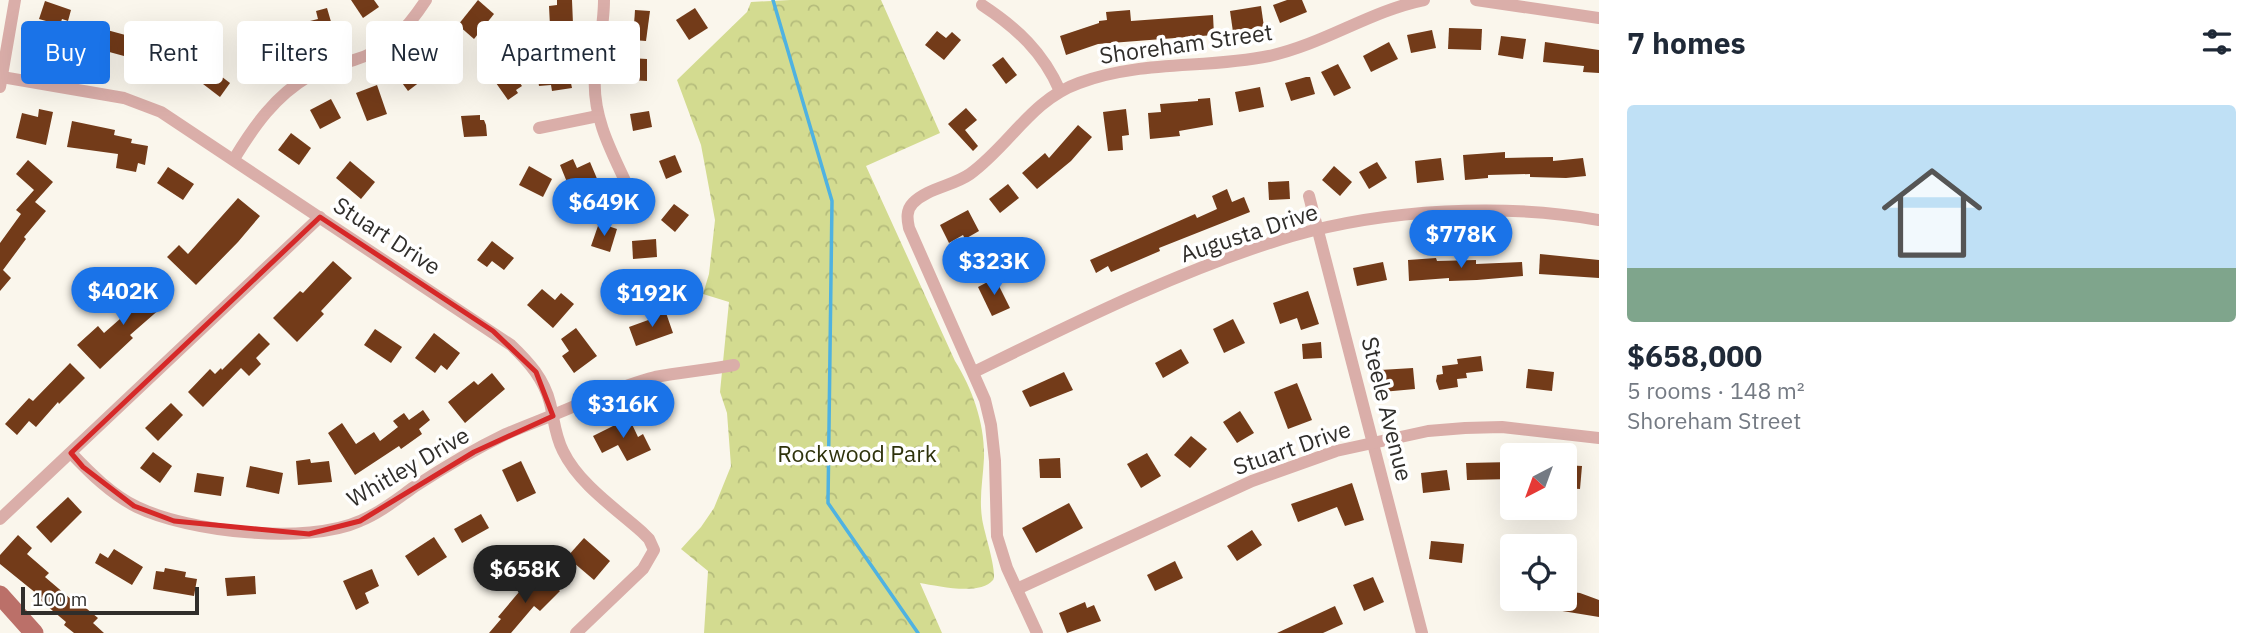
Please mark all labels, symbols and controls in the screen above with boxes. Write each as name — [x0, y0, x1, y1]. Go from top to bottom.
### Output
street label: Shoreham Street — [1098, 16, 1274, 70]
chip: Buy — [21, 21, 110, 84]
chip: Rent — [124, 21, 223, 84]
chip: Filters — [237, 21, 352, 84]
chip: New — [366, 21, 463, 84]
chip: Apartment — [477, 21, 640, 84]
text: 7 homes — [1627, 23, 1746, 62]
icon: filters — [2198, 23, 2236, 61]
icon: home — [1869, 150, 1995, 276]
pin: $649K — [555, 178, 653, 238]
text: $649K — [568, 186, 640, 216]
street label: Stuart Drive — [328, 189, 447, 281]
street label: Augusta Drive — [1176, 196, 1321, 268]
pin: $778K — [1412, 210, 1510, 270]
text: $778K — [1425, 218, 1497, 248]
pin: $323K — [945, 238, 1043, 297]
text: $323K — [958, 245, 1030, 275]
pin: $402K — [74, 268, 172, 327]
pin: $192K — [603, 270, 701, 329]
text: $402K — [87, 275, 159, 305]
text: $192K — [616, 277, 688, 307]
street label: Steele Avenue — [1356, 333, 1420, 484]
text: $658,000 — [1627, 336, 1762, 375]
text: 5 rooms · 148 m² — [1627, 375, 1805, 405]
pin: $316K — [574, 380, 672, 440]
text: $316K — [587, 388, 659, 418]
text: Shoreham Street — [1627, 405, 1801, 435]
street label: Stuart Drive — [1229, 413, 1354, 481]
street label: Whitley Drive — [341, 419, 474, 513]
park label: Rockwood Park — [777, 438, 937, 468]
north arrow — [1500, 443, 1577, 520]
map controls — [1500, 443, 1577, 611]
button: locate — [1500, 534, 1577, 611]
pin: $658K — [476, 546, 574, 605]
text: $658K — [489, 553, 561, 583]
scale bar — [21, 584, 200, 616]
text: 100 m — [32, 587, 87, 611]

